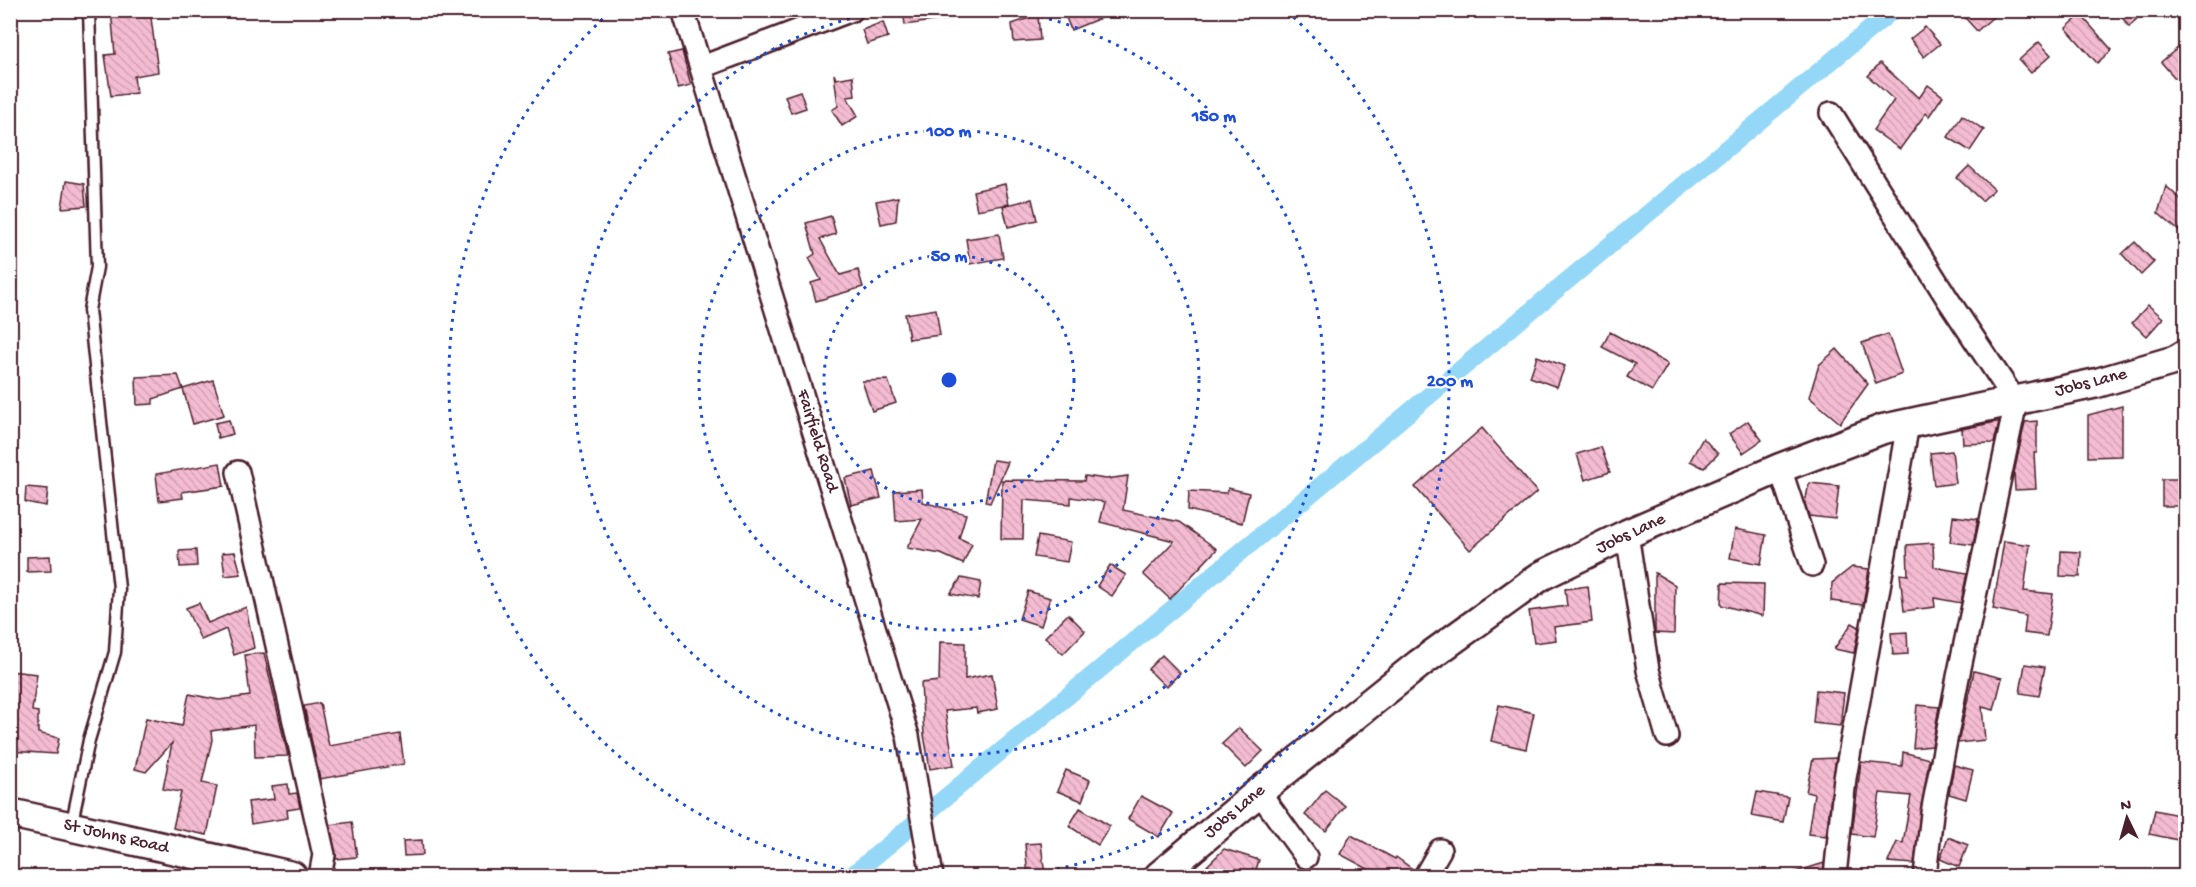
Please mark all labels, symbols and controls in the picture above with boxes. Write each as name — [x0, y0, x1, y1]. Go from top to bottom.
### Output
text: 150 m — [1191, 107, 1236, 128]
text: 100 m — [926, 122, 972, 143]
text: 50 m — [931, 247, 968, 268]
street label: Jobs Lane — [2053, 364, 2130, 402]
centre of rings — [939, 370, 959, 390]
text: 200 m — [1427, 372, 1473, 393]
street label: Fairfield Road — [791, 386, 843, 496]
street label: Jobs Lane — [1593, 509, 1669, 559]
street label: Jobs Lane — [1200, 780, 1271, 844]
north arrow — [2097, 788, 2157, 848]
text: N — [2120, 797, 2133, 816]
street label: St Johns Road — [61, 815, 172, 860]

